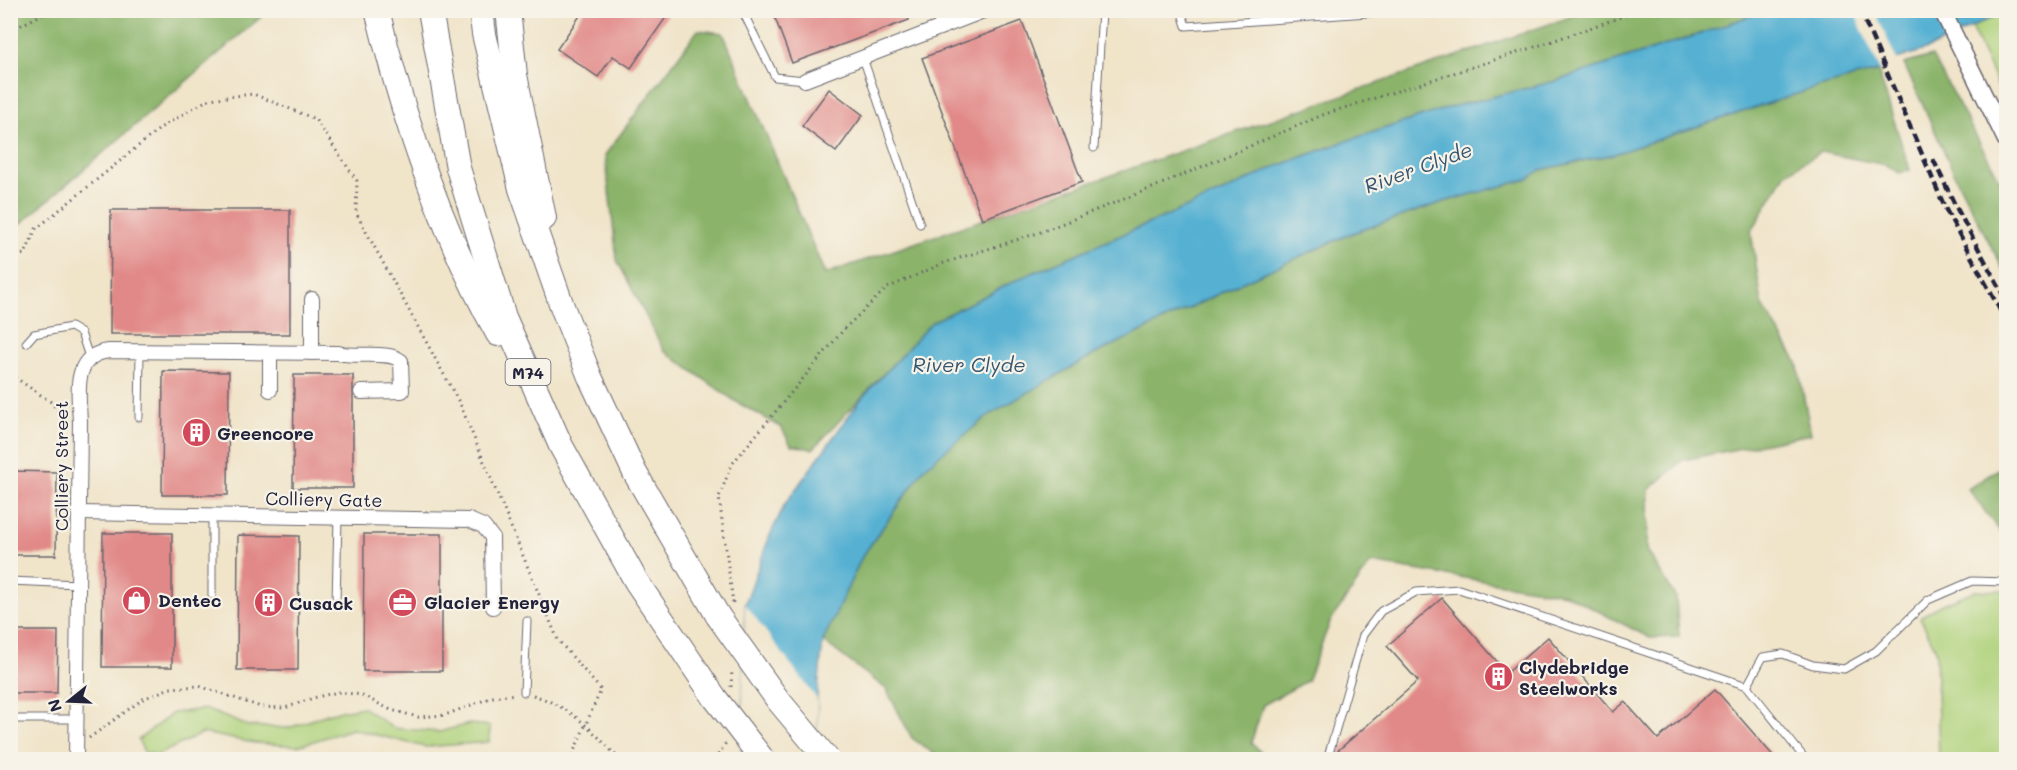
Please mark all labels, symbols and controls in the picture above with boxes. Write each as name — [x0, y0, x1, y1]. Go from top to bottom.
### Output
water label: River Clyde — [1360, 135, 1476, 199]
water label: River Clyde — [912, 351, 1026, 377]
road number: M74 — [506, 359, 550, 385]
street label: Colliery Street — [49, 401, 73, 531]
building icon: Greencore — [180, 417, 212, 449]
place label: Greencore — [217, 421, 314, 445]
street label: Colliery Gate — [265, 486, 383, 512]
shop icon: Dentec — [121, 584, 153, 616]
office icon: Glacier Energy — [387, 586, 419, 618]
building icon: Cusack — [252, 587, 284, 619]
place label: Dentec — [158, 588, 222, 612]
place label: Glacier Energy — [424, 590, 560, 614]
place label: Cusack — [289, 591, 353, 615]
place label: Clydebridge Steelworks — [1519, 655, 1629, 700]
building icon: Clydebridge Steelworks — [1482, 661, 1514, 693]
north arrow — [39, 671, 99, 731]
text: N — [42, 697, 66, 715]

